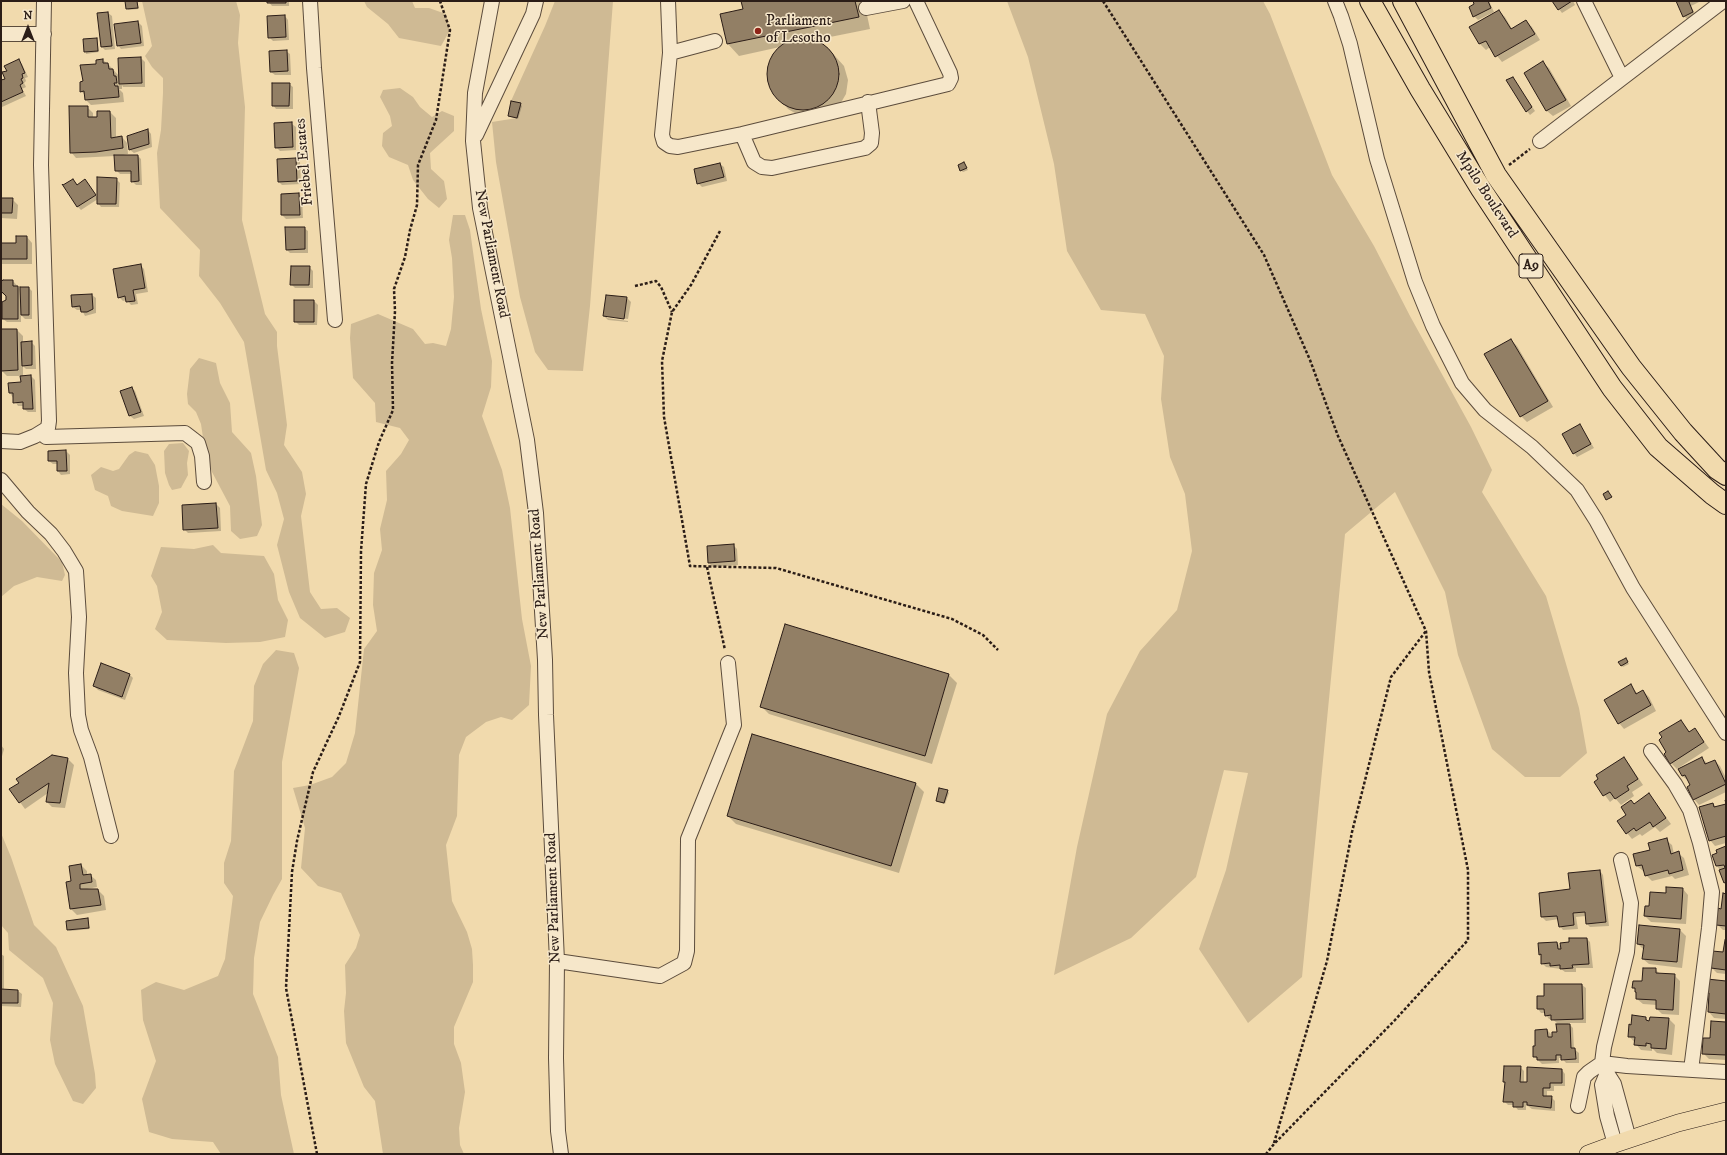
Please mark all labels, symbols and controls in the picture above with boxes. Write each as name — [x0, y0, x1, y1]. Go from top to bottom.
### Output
north arrow — [8, 8, 48, 48]
text: N — [23, 9, 33, 23]
place label: Parliament of Lesotho — [766, 13, 831, 48]
marker: Parliament of Lesotho — [753, 26, 763, 36]
street label: Friebel Estates — [292, 117, 318, 207]
street label: Mpilo Boulevard — [1451, 148, 1521, 242]
street label: New Parliament Road — [470, 188, 512, 320]
road number: A9 — [1519, 254, 1543, 278]
street label: New Parliament Road — [526, 508, 554, 640]
street label: New Parliament Road — [543, 832, 565, 964]

